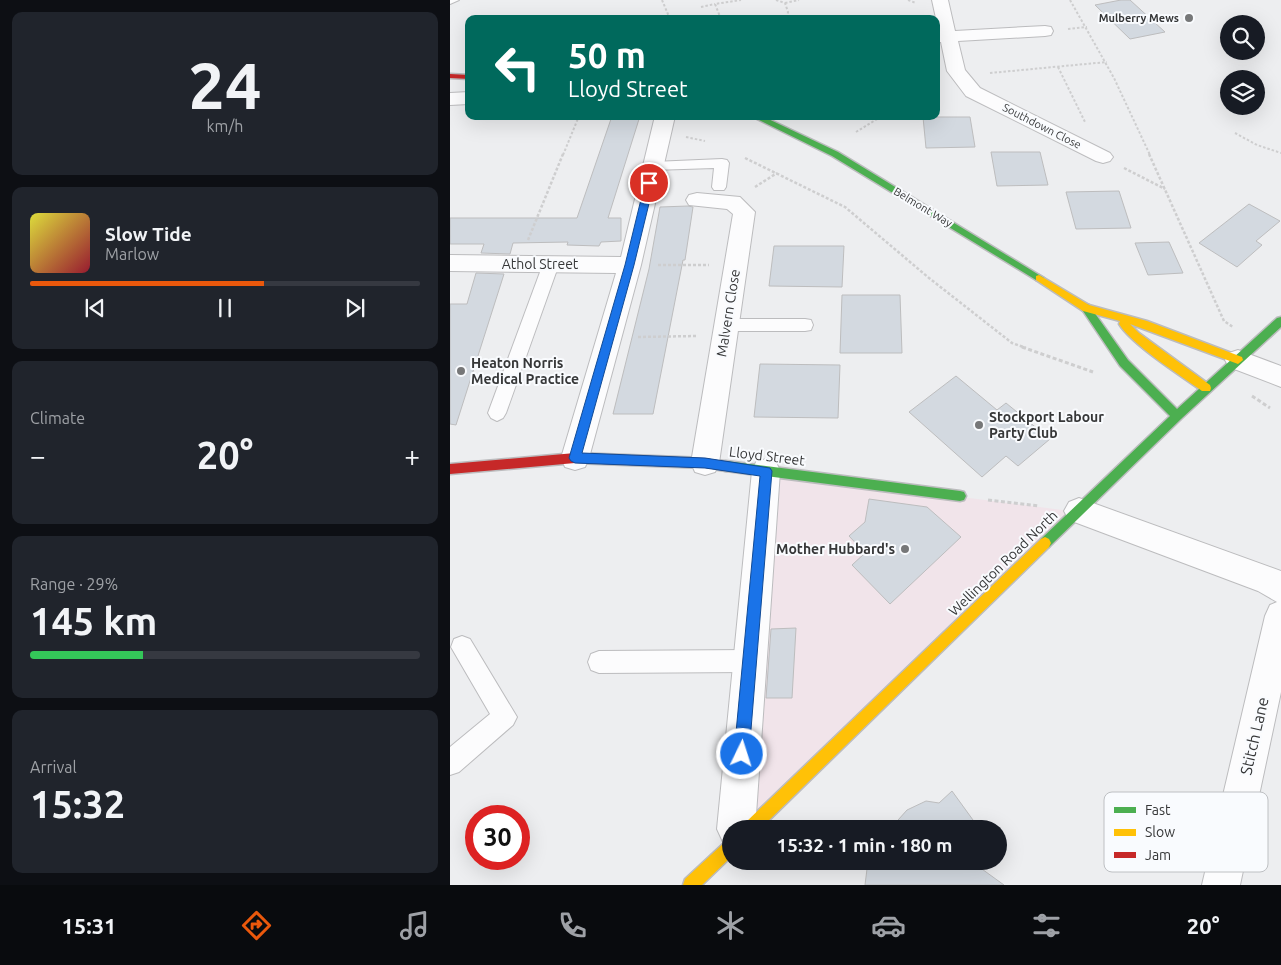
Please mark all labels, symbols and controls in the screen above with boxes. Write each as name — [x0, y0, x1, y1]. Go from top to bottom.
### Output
place label: Mulberry Mews — [1099, 12, 1179, 24]
marker: Mulberry Mews — [1183, 12, 1195, 24]
map controls — [1220, 15, 1265, 115]
button: search — [1220, 15, 1265, 60]
icon: left — [485, 35, 550, 100]
text: 50 m — [568, 35, 646, 75]
text: 24 — [188, 48, 262, 121]
button: layers — [1220, 70, 1265, 115]
text: Lloyd Street — [568, 76, 688, 101]
street label: Southdown Close — [1001, 101, 1083, 151]
text: km/h — [207, 117, 243, 135]
pin — [628, 162, 670, 204]
icon: arrive — [635, 169, 663, 197]
street label: Belmont Way — [892, 185, 955, 229]
text: Slow Tide — [105, 223, 192, 245]
text: Marlow — [105, 245, 159, 263]
street label: Athol Street — [502, 256, 579, 272]
street label: Malvern Close — [713, 268, 743, 358]
icon: previous — [81, 294, 109, 322]
icon: pause — [211, 294, 239, 322]
icon: next — [341, 294, 369, 322]
place label: Heaton Norris Medical Practice — [471, 355, 579, 387]
marker: Heaton Norris Medical Practice — [455, 365, 467, 377]
text: Climate — [30, 409, 85, 427]
place label: Stockport Labour Party Club — [989, 409, 1104, 441]
marker: Stockport Labour Party Club — [973, 419, 985, 431]
text: 20° — [197, 434, 253, 476]
text: − — [30, 440, 46, 471]
text: + — [404, 440, 420, 471]
street label: Lloyd Street — [728, 443, 806, 469]
street label: Wellington Road North — [945, 507, 1061, 619]
place label: Mother Hubbard's — [776, 541, 895, 557]
marker: Mother Hubbard's — [899, 543, 911, 555]
text: Range · 29% — [30, 575, 118, 593]
text: 145 km — [30, 600, 157, 642]
street label: Stitch Lane — [1236, 695, 1272, 777]
position arrow — [715, 727, 767, 779]
text: Arrival — [30, 758, 77, 776]
text: 15:32 — [30, 783, 125, 825]
legend — [1104, 792, 1268, 872]
text: Fast — [1145, 802, 1171, 818]
speed limit sign: 30 — [465, 805, 530, 870]
text: Slow — [1145, 824, 1175, 840]
text: 15:32 · 1 min · 180 m — [777, 834, 952, 856]
text: Jam — [1145, 847, 1171, 863]
icon: directions — [239, 908, 274, 943]
icon: music — [397, 908, 432, 943]
icon: phone — [555, 908, 590, 943]
icon: climate — [713, 908, 748, 943]
icon: car — [871, 908, 906, 943]
icon: filters — [1029, 908, 1064, 943]
text: 15:31 — [61, 913, 117, 938]
text: 20° — [1187, 913, 1219, 938]

